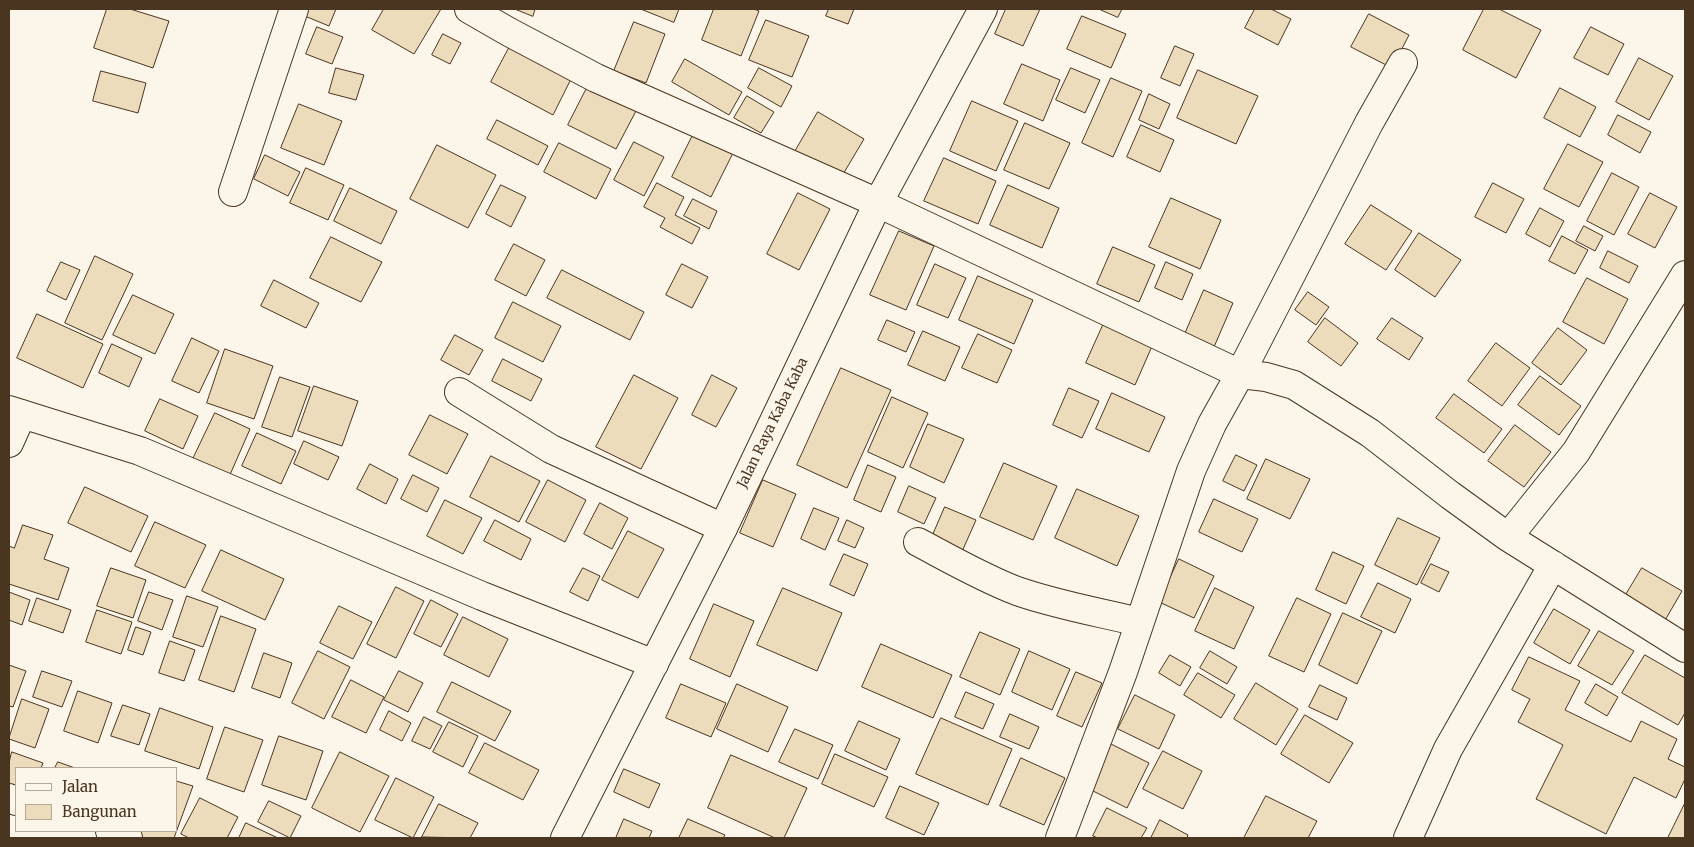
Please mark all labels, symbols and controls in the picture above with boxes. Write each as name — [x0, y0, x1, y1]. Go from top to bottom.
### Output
street label: Jalan Raya Kaba Kaba — [734, 355, 812, 491]
legend — [15, 767, 178, 832]
text: Jalan — [62, 777, 98, 796]
text: Bangunan — [62, 802, 137, 821]

